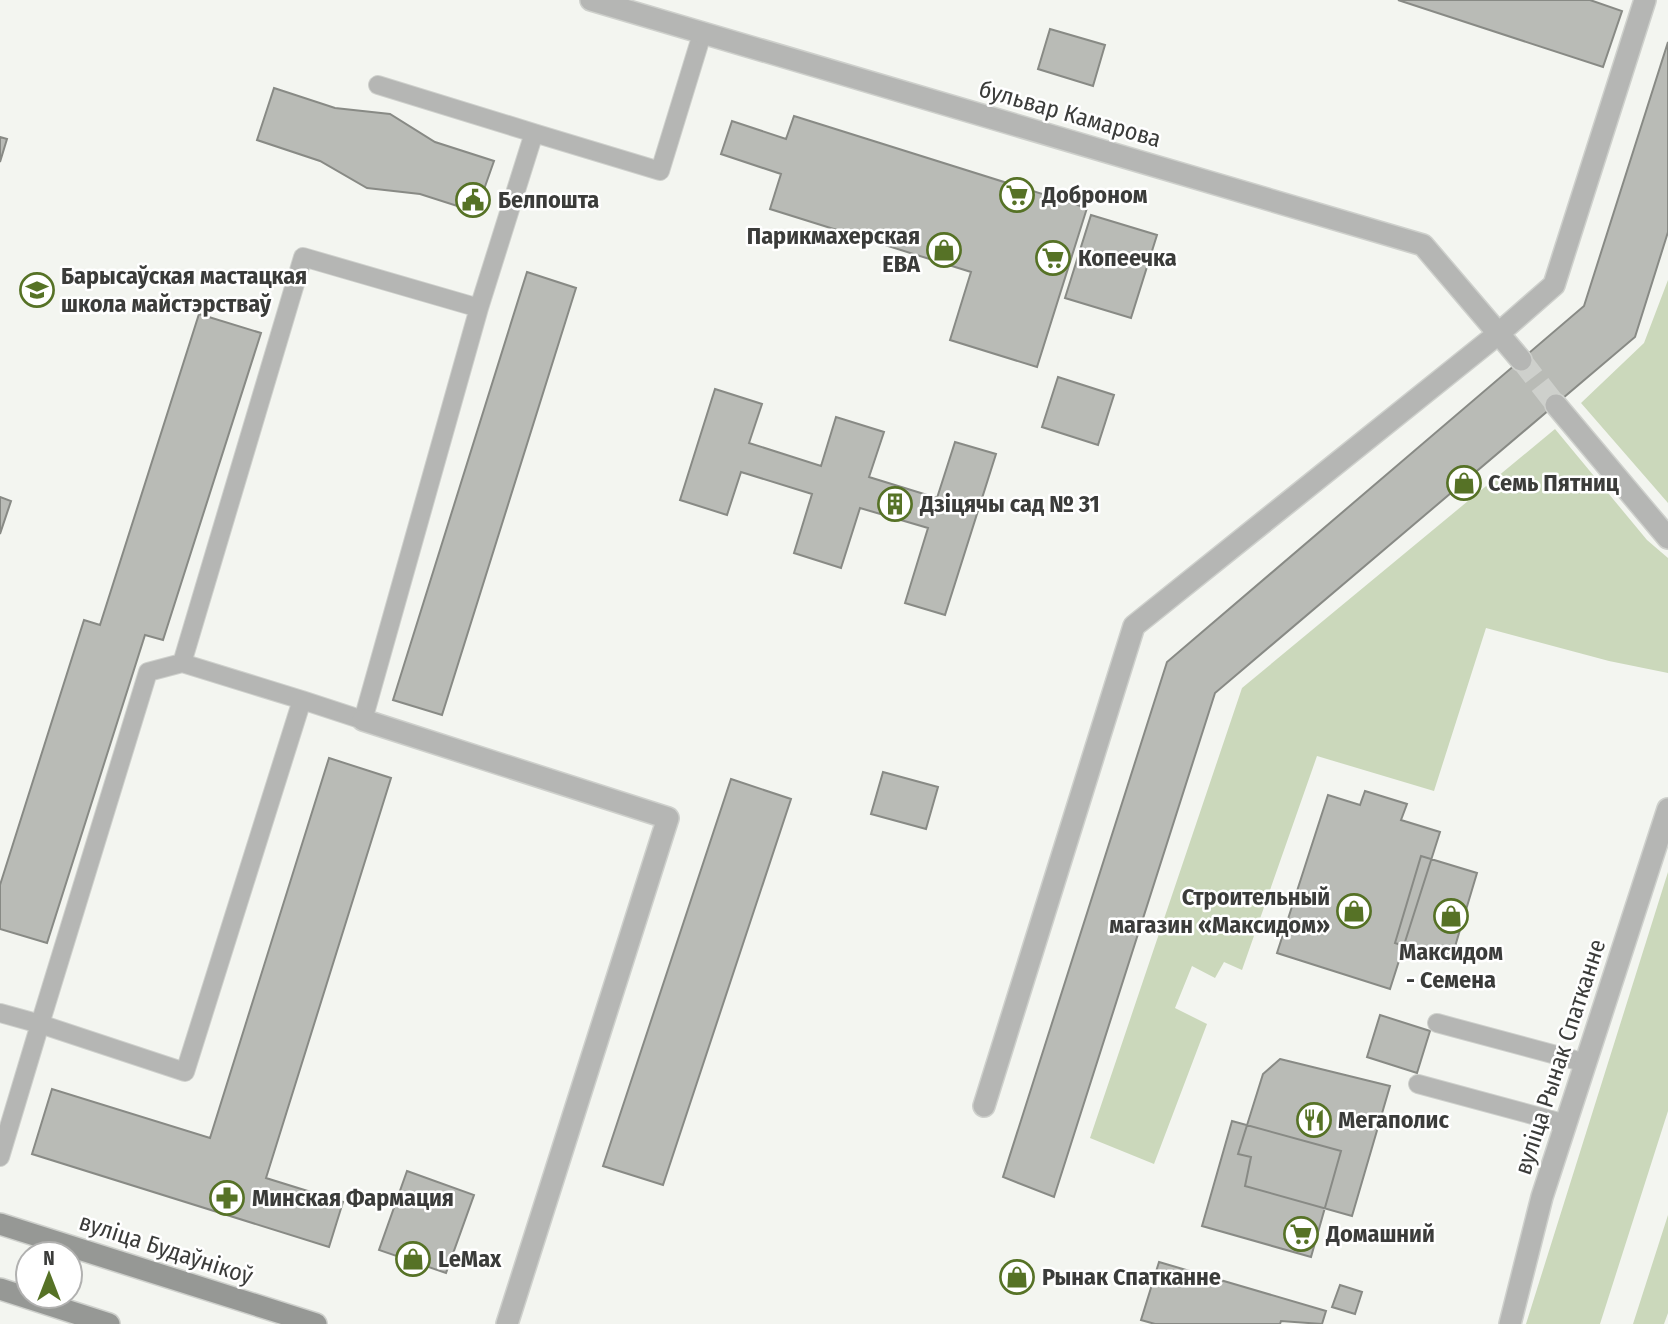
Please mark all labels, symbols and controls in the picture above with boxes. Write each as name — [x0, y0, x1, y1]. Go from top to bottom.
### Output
street label: бульвар Камарова — [976, 75, 1164, 153]
supermarket icon: Доброном — [998, 176, 1036, 214]
public building icon: Белпошта — [454, 181, 492, 219]
place label: Доброном — [1041, 181, 1148, 209]
place label: Белпошта — [498, 186, 599, 214]
place label: Парикмахерская ЕВА — [747, 222, 921, 278]
shop icon: Парикмахерская ЕВА — [925, 231, 963, 269]
supermarket icon: Копеечка — [1034, 239, 1072, 277]
place label: Копеечка — [1078, 244, 1177, 272]
place label: Барысаўская мастацкая школа майстэрстваў — [61, 262, 307, 318]
school or university icon: Барысаўская мастацкая школа майстэрстваў — [18, 271, 56, 309]
shop icon: Семь Пятниц — [1445, 464, 1483, 502]
place label: Семь Пятниц — [1488, 469, 1620, 497]
building icon: Дзіцячы сад № 31 — [876, 485, 914, 523]
place label: Дзіцячы сад № 31 — [919, 490, 1100, 518]
place label: Строительный магазин «Максидом» — [1109, 883, 1330, 939]
shop icon: Строительный магазин «Максидом» — [1335, 892, 1373, 930]
shop icon: Максидом - Семена — [1432, 897, 1470, 935]
street label: вуліца Рынак Спатканне — [1509, 936, 1611, 1178]
place label: Максидом - Семена — [1399, 938, 1503, 994]
restaurant icon: Мегаполис — [1295, 1101, 1333, 1139]
place label: Мегаполис — [1338, 1106, 1449, 1134]
pharmacy icon: Минская Фармация — [208, 1179, 246, 1217]
place label: Минская Фармация — [252, 1184, 454, 1212]
street label: вуліца Будаўнікоў — [76, 1208, 257, 1290]
supermarket icon: Домашний — [1282, 1215, 1320, 1253]
place label: Домашний — [1325, 1220, 1435, 1248]
north arrow — [14, 1240, 84, 1310]
shop icon: LeMax — [394, 1240, 432, 1278]
place label: LeMax — [438, 1245, 502, 1273]
text: N — [43, 1247, 55, 1270]
shop icon: Рынак Спатканне — [998, 1258, 1036, 1296]
place label: Рынак Спатканне — [1042, 1263, 1221, 1291]

